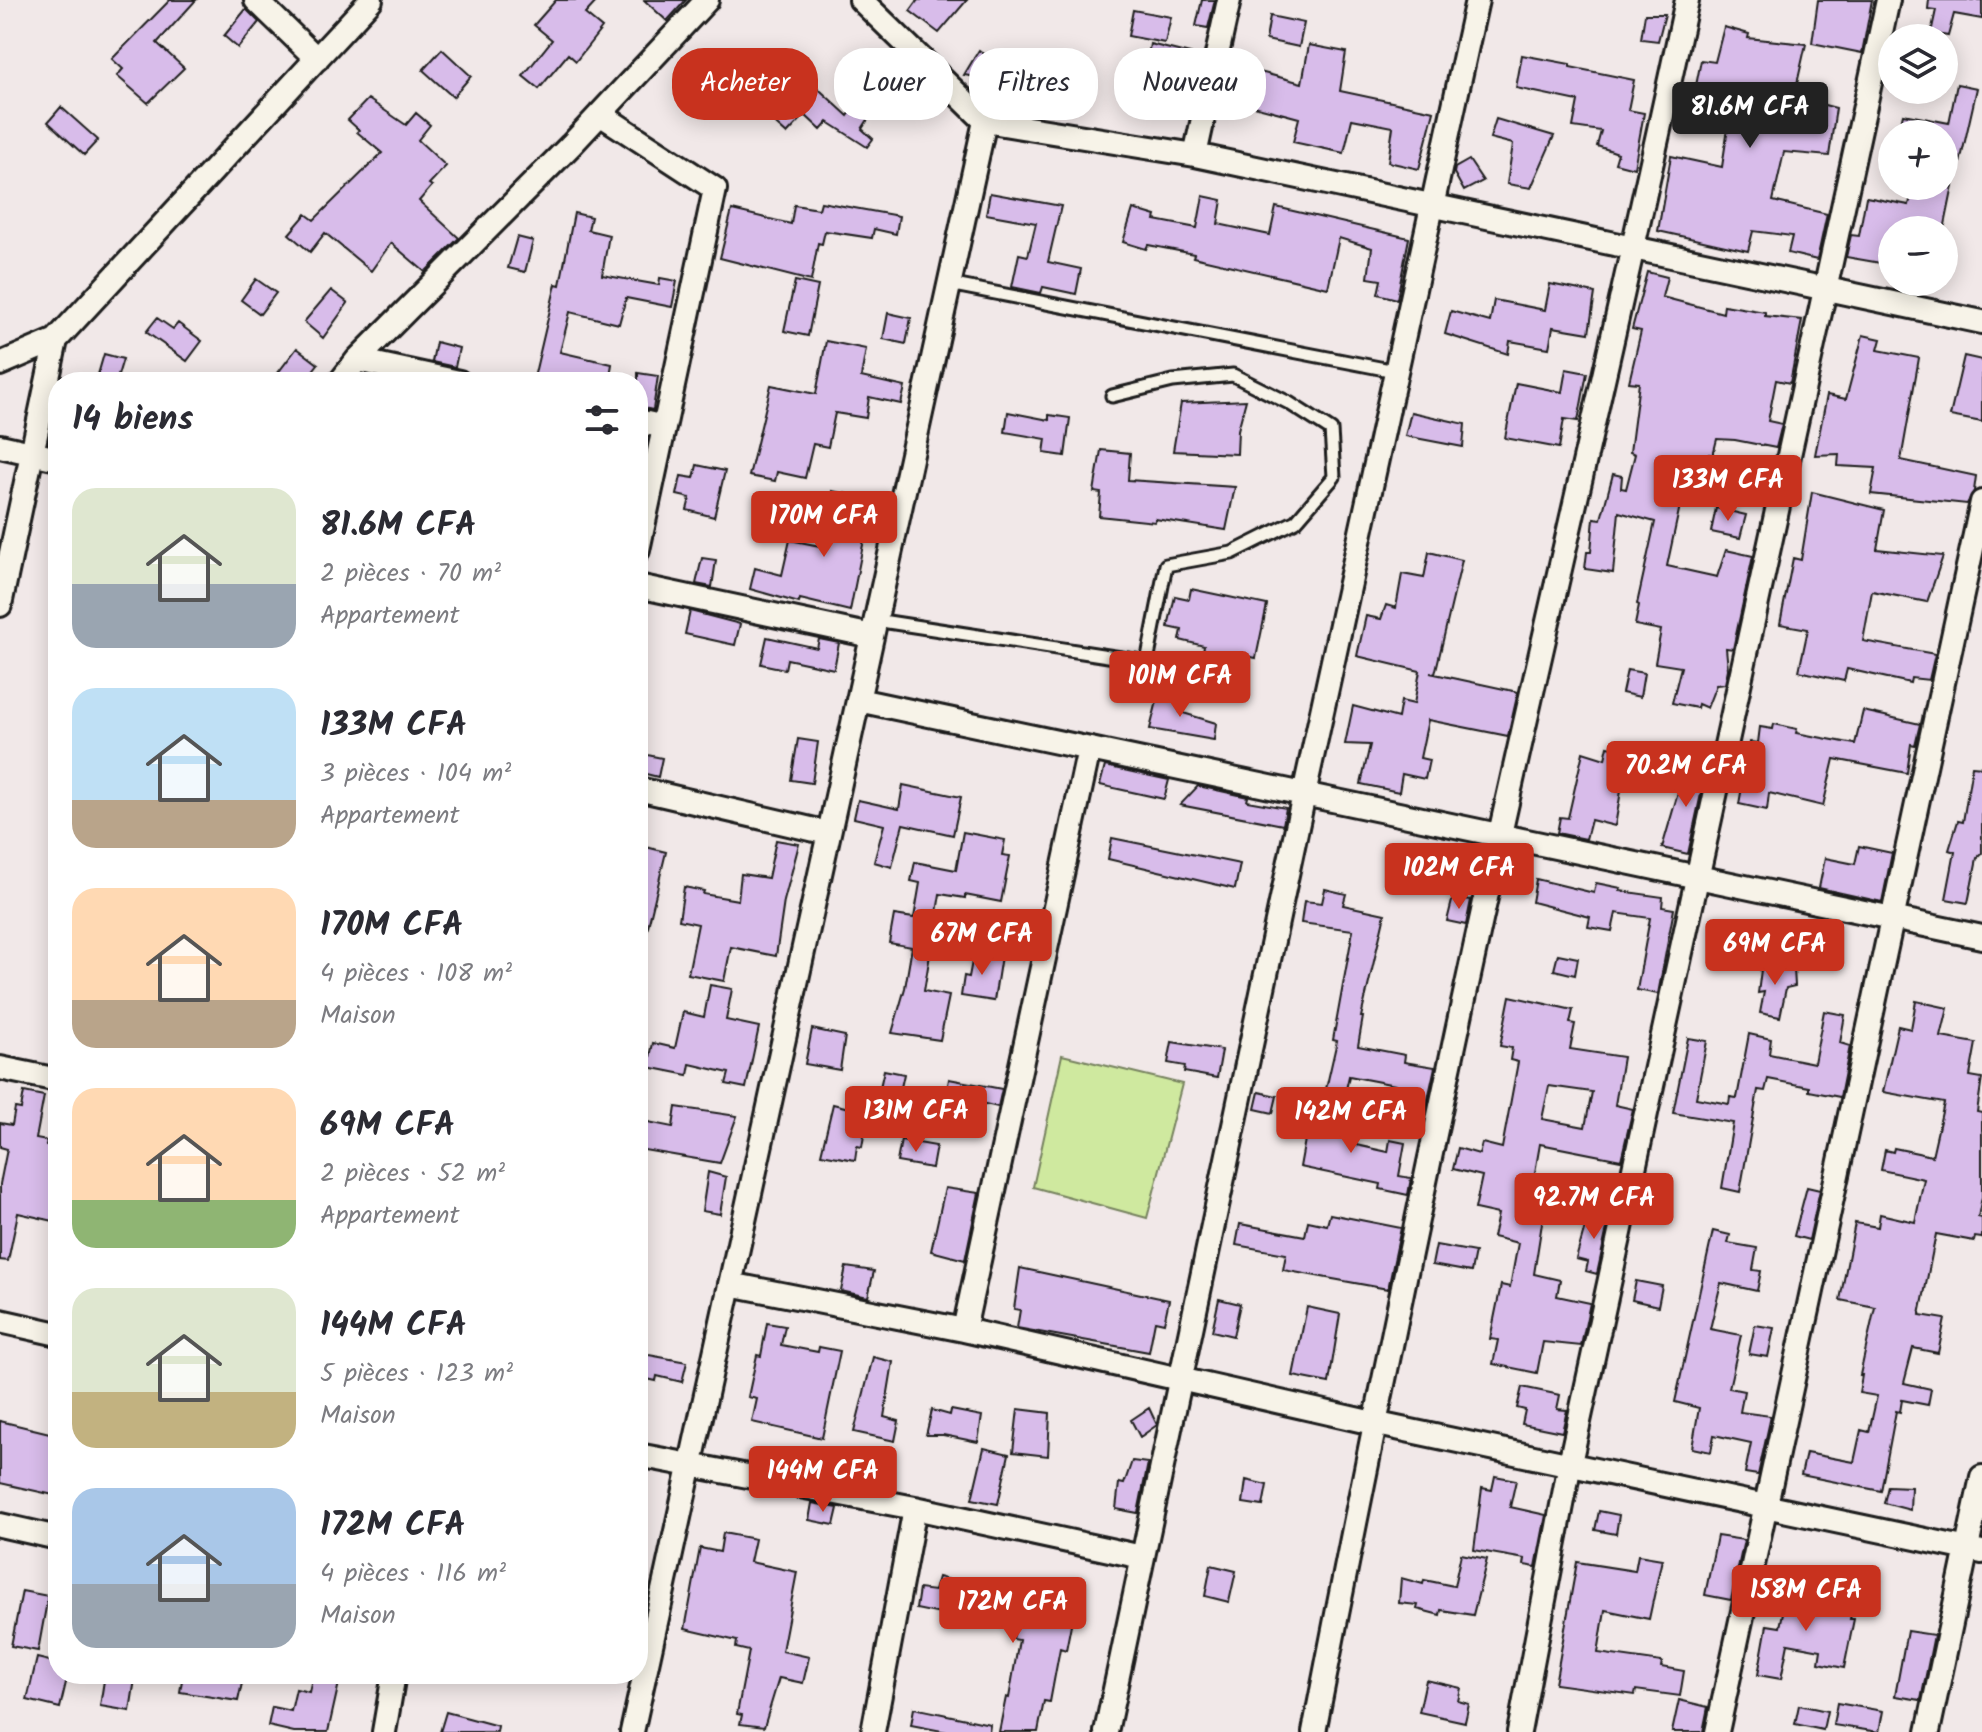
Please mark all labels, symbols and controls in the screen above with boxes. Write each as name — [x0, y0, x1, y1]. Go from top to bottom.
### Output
map controls — [1878, 24, 1958, 296]
button: layers — [1878, 24, 1958, 104]
chip: Acheter — [672, 48, 818, 120]
chip: Louer — [834, 48, 953, 120]
chip: Filtres — [969, 48, 1098, 120]
chip: Nouveau — [1114, 48, 1266, 120]
pin: 81.6M CFA — [1658, 82, 1842, 150]
text: 81.6M CFA — [1690, 87, 1810, 129]
button: + — [1878, 120, 1958, 200]
button: − — [1878, 216, 1958, 296]
text: 14 biens — [72, 393, 193, 447]
icon: filters — [580, 398, 624, 442]
pin: 133M CFA — [1645, 455, 1811, 523]
text: 133M CFA — [1672, 460, 1784, 502]
pin: 170M CFA — [741, 491, 907, 559]
text: 170M CFA — [769, 496, 879, 538]
text: 81.6M CFA — [320, 499, 476, 553]
icon: home — [136, 520, 232, 616]
text: 2 pièces · 70 m² — [320, 553, 501, 595]
text: Appartement — [320, 595, 460, 637]
pin: 101M CFA — [1097, 651, 1263, 719]
text: 101M CFA — [1127, 656, 1233, 698]
text: 133M CFA — [320, 699, 467, 753]
icon: home — [136, 720, 232, 816]
pin: 70.2M CFA — [1594, 741, 1778, 809]
text: 70.2M CFA — [1624, 746, 1748, 788]
text: 3 pièces · 104 m² — [320, 753, 511, 795]
text: Appartement — [320, 795, 460, 837]
pin: 102M CFA — [1376, 843, 1542, 911]
text: 102M CFA — [1403, 848, 1515, 890]
text: 170M CFA — [320, 899, 463, 953]
pin: 67M CFA — [908, 909, 1056, 977]
text: 67M CFA — [931, 914, 1033, 956]
pin: 69M CFA — [1701, 919, 1849, 987]
icon: home — [136, 920, 232, 1016]
text: 69M CFA — [1723, 924, 1827, 966]
text: 4 pièces · 108 m² — [320, 953, 512, 995]
text: Maison — [320, 995, 396, 1037]
pin: 131M CFA — [833, 1086, 999, 1154]
pin: 142M CFA — [1268, 1087, 1434, 1155]
text: 131M CFA — [863, 1091, 969, 1133]
text: 142M CFA — [1294, 1092, 1408, 1134]
text: 69M CFA — [320, 1099, 455, 1153]
icon: home — [136, 1120, 232, 1216]
text: 2 pièces · 52 m² — [320, 1153, 505, 1195]
pin: 92.7M CFA — [1502, 1173, 1686, 1241]
text: 92.7M CFA — [1533, 1178, 1655, 1220]
text: Appartement — [320, 1195, 460, 1237]
text: 144M CFA — [320, 1299, 467, 1353]
icon: home — [136, 1320, 232, 1416]
text: 5 pièces · 123 m² — [320, 1353, 513, 1395]
text: Maison — [320, 1395, 396, 1437]
pin: 144M CFA — [740, 1446, 906, 1514]
text: 144M CFA — [767, 1451, 879, 1493]
text: 172M CFA — [320, 1499, 466, 1553]
icon: home — [136, 1520, 232, 1616]
text: 4 pièces · 116 m² — [320, 1553, 506, 1595]
pin: 158M CFA — [1723, 1565, 1889, 1633]
text: 158M CFA — [1750, 1570, 1862, 1612]
pin: 172M CFA — [930, 1577, 1096, 1645]
text: 172M CFA — [957, 1582, 1069, 1624]
text: Maison — [320, 1595, 396, 1637]

